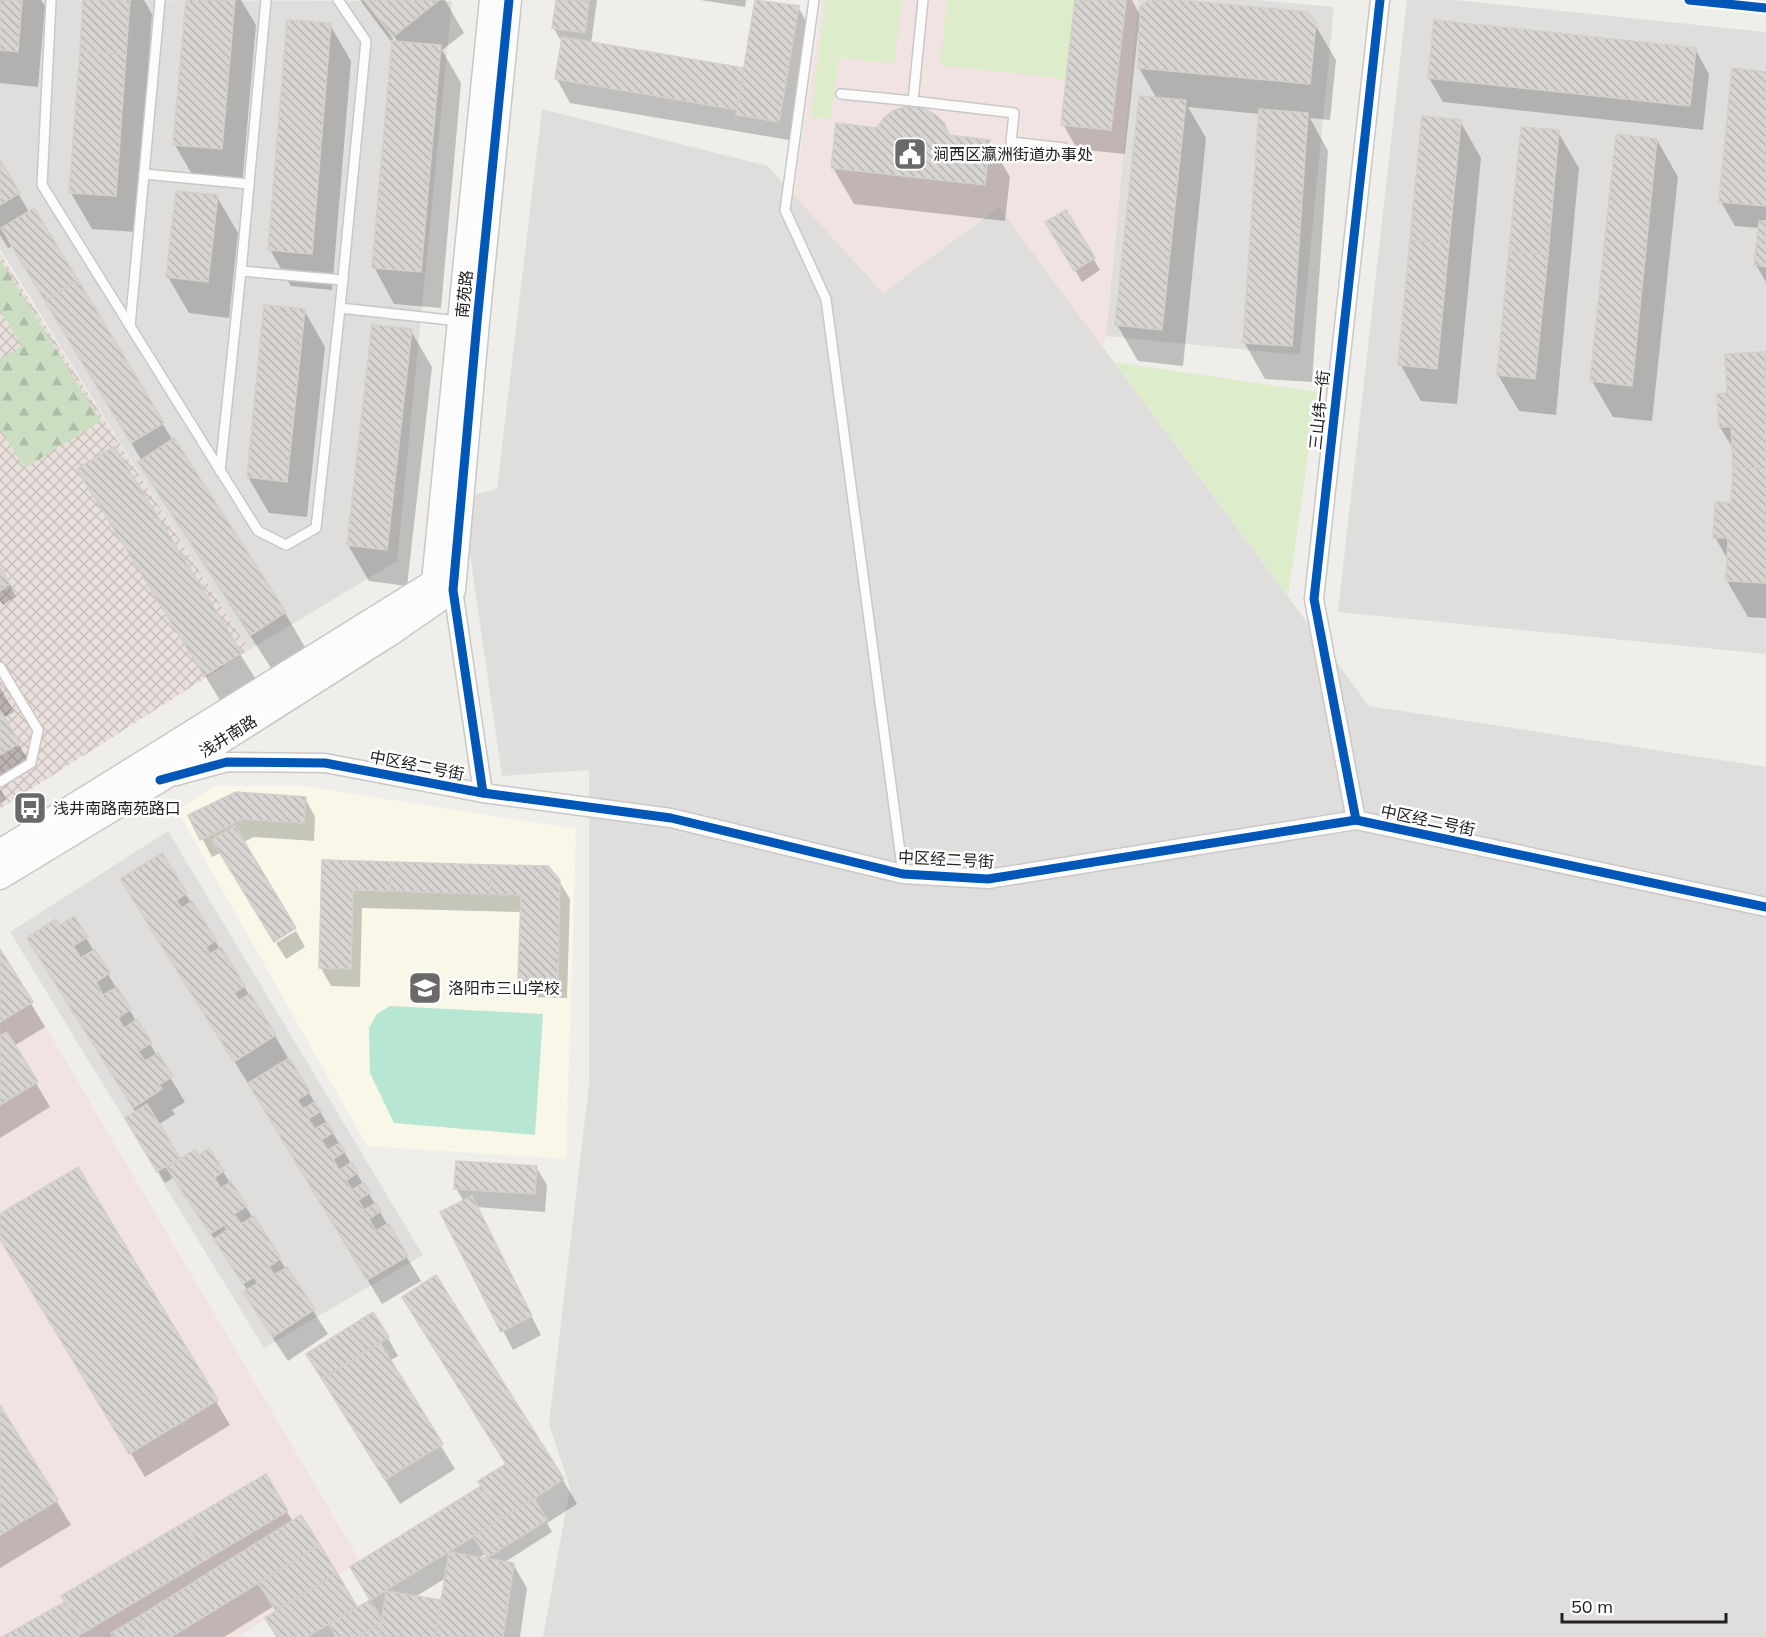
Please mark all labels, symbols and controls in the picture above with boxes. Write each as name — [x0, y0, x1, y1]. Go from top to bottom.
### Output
public building icon: 涧西区瀛洲街道办事处 — [892, 136, 928, 172]
place label: 涧西区瀛洲街道办事处 — [933, 144, 1093, 164]
street label: 南苑路 — [452, 269, 476, 319]
street label: 三山纬一街 — [1305, 369, 1333, 451]
street label: 浅井南路 — [196, 711, 260, 761]
street label: 中区经二号街 — [368, 746, 466, 784]
bus stop icon: 浅井南路南苑路口 — [12, 790, 48, 826]
place label: 浅井南路南苑路口 — [53, 798, 181, 818]
street label: 中区经二号街 — [1379, 800, 1477, 840]
street label: 中区经二号街 — [898, 847, 994, 871]
school or university icon: 洛阳市三山学校 — [407, 970, 443, 1006]
place label: 洛阳市三山学校 — [448, 978, 560, 998]
scale bar — [1562, 1586, 1726, 1624]
text: 50 m — [1571, 1595, 1613, 1618]

